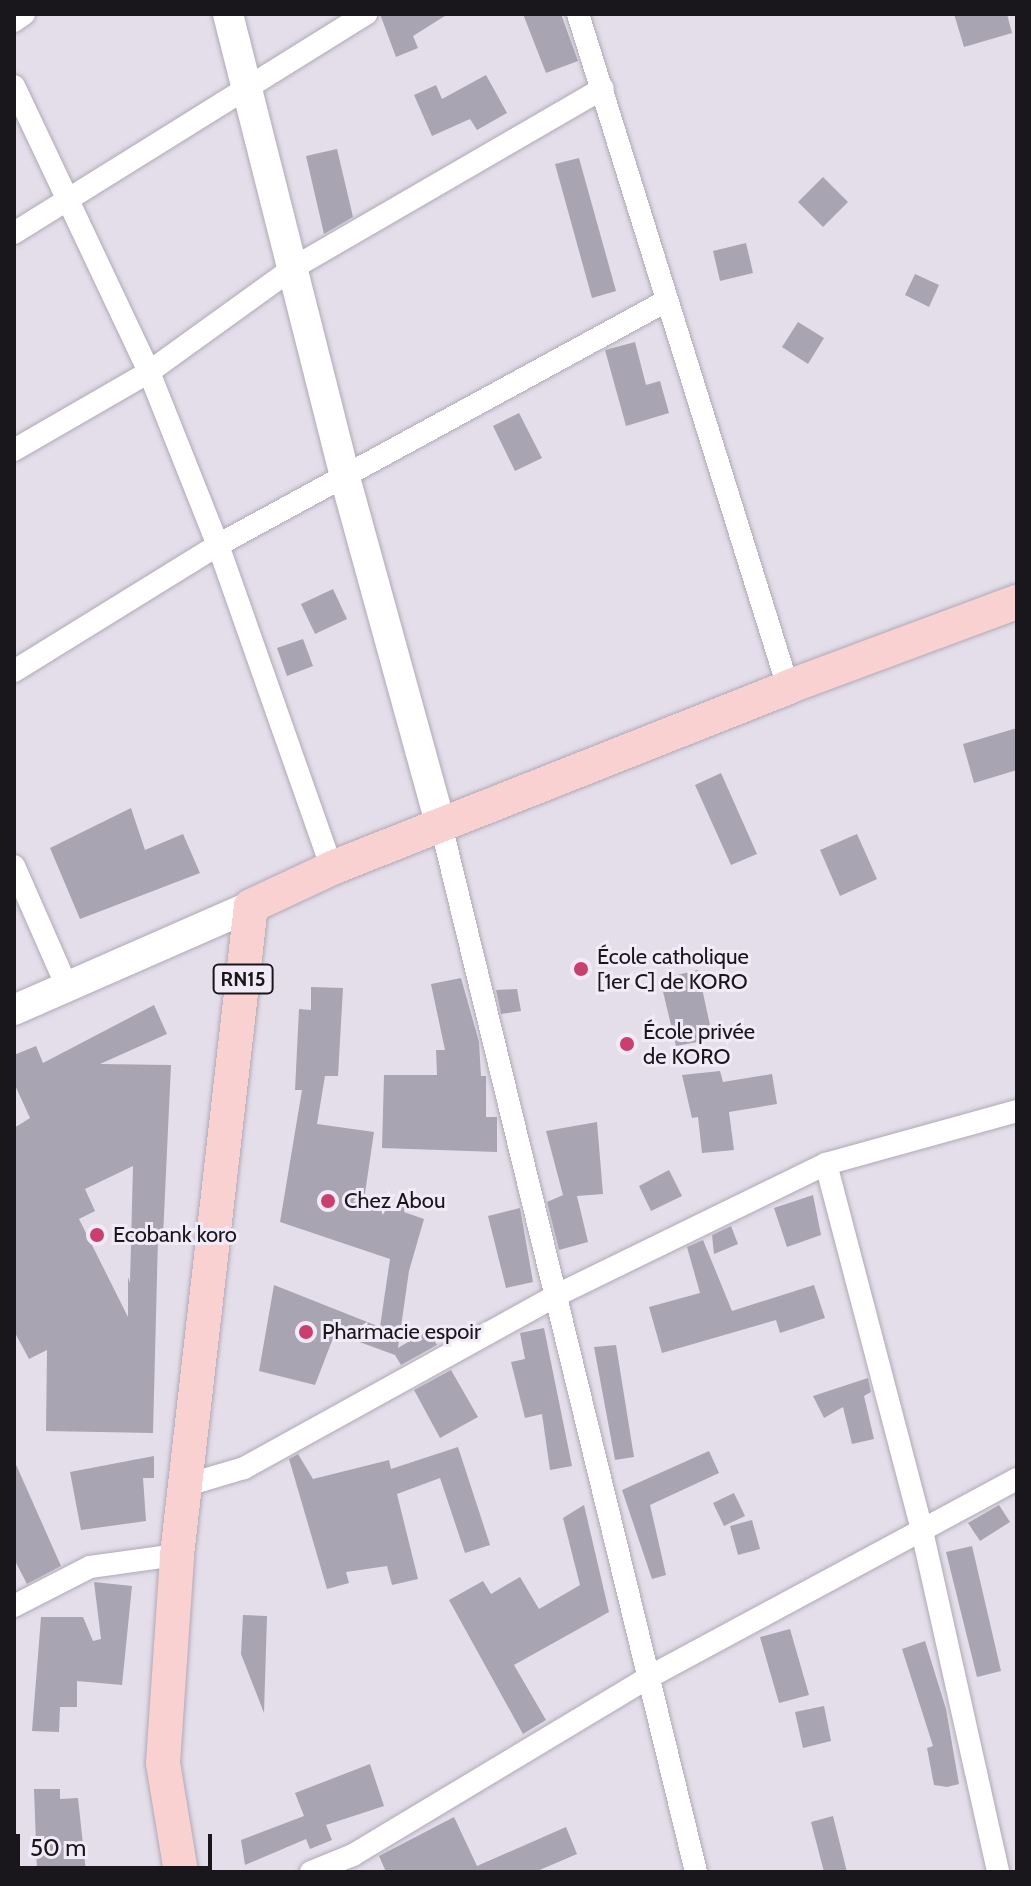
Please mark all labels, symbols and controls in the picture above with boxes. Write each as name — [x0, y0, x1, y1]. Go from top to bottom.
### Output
place label: École catholique [1er C] de KORO — [597, 943, 749, 994]
marker: École catholique [1er C] de KORO — [572, 960, 590, 978]
road number: RN15 — [211, 963, 275, 995]
place label: École privée de KORO — [643, 1018, 755, 1070]
marker: École privée de KORO — [618, 1035, 636, 1053]
place label: Chez Abou — [344, 1188, 445, 1214]
marker: Chez Abou — [319, 1192, 337, 1210]
place label: Ecobank koro — [113, 1222, 237, 1248]
marker: Ecobank koro — [88, 1226, 106, 1244]
place label: Pharmacie espoir — [322, 1319, 481, 1345]
marker: Pharmacie espoir — [297, 1323, 315, 1341]
scale bar — [20, 1818, 216, 1868]
text: 50 m — [30, 1833, 86, 1862]

